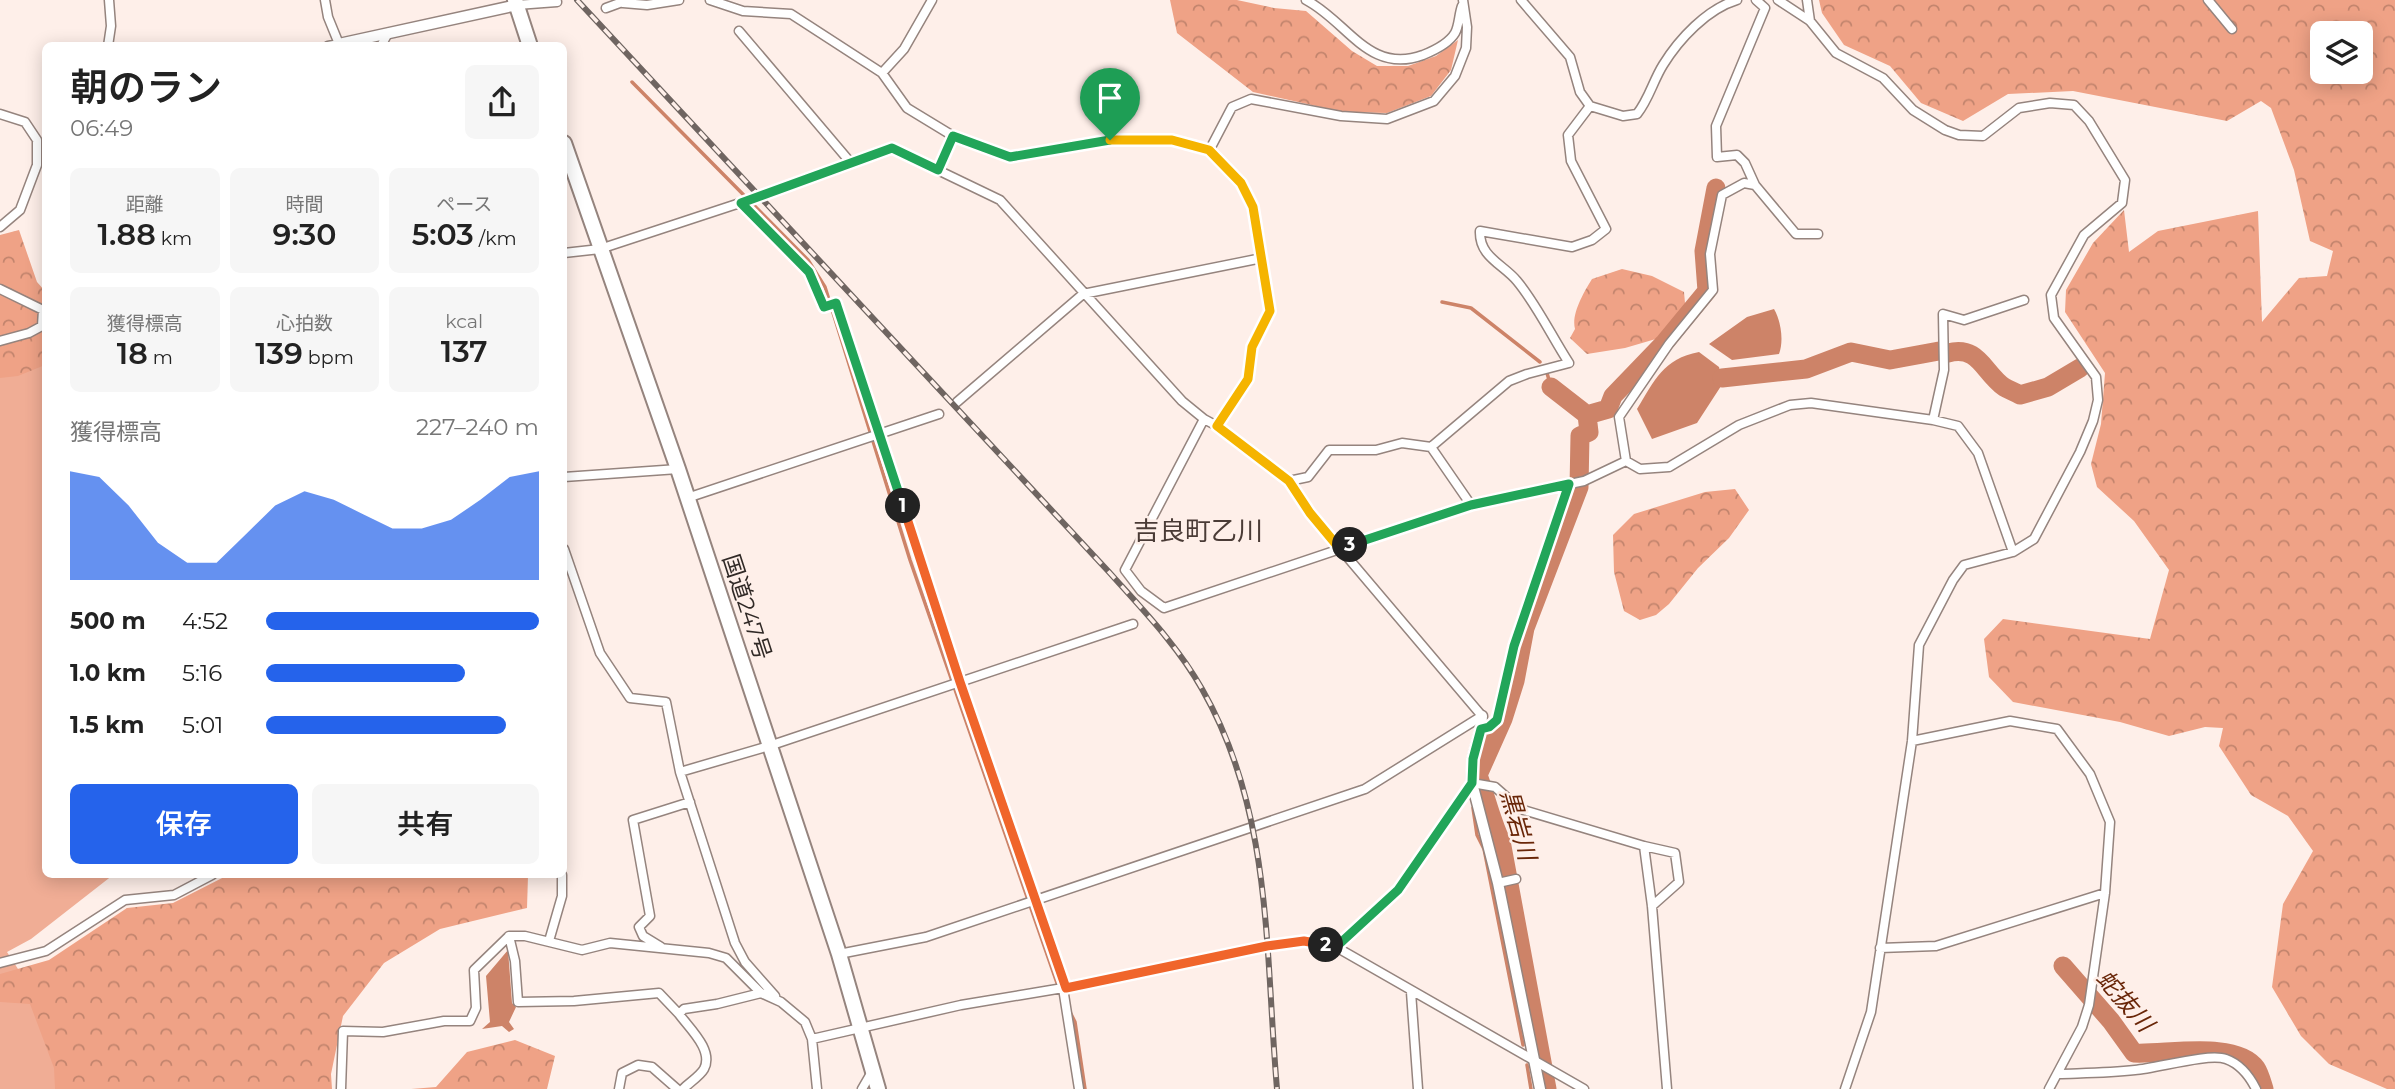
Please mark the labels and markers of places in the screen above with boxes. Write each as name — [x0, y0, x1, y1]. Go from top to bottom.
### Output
pin — [1080, 68, 1140, 140]
pin: 1 — [886, 489, 920, 524]
pin: 3 — [1332, 528, 1368, 562]
pin: 2 — [1308, 928, 1344, 962]

